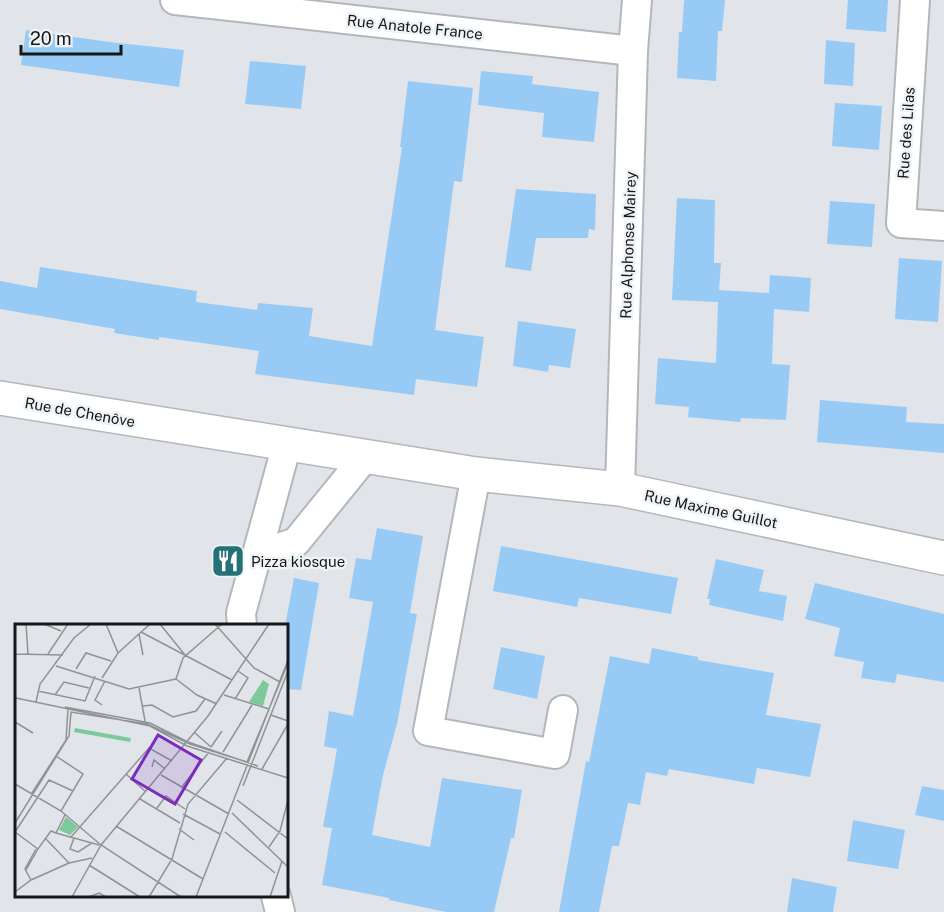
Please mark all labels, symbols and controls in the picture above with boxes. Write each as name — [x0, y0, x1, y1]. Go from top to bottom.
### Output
street label: Rue Anatole France — [346, 11, 484, 43]
scale bar — [21, 18, 122, 56]
text: 20 m — [30, 28, 72, 49]
street label: Rue des Lilas — [894, 87, 918, 179]
street label: Rue Alphonse Mairey — [617, 171, 639, 319]
street label: Rue de Chenôve — [23, 394, 137, 430]
street label: Rue Maxime Guillot — [643, 487, 779, 531]
restaurant icon: Pizza kiosque — [210, 543, 246, 579]
place label: Pizza kiosque — [251, 553, 345, 570]
inset map — [15, 624, 288, 897]

